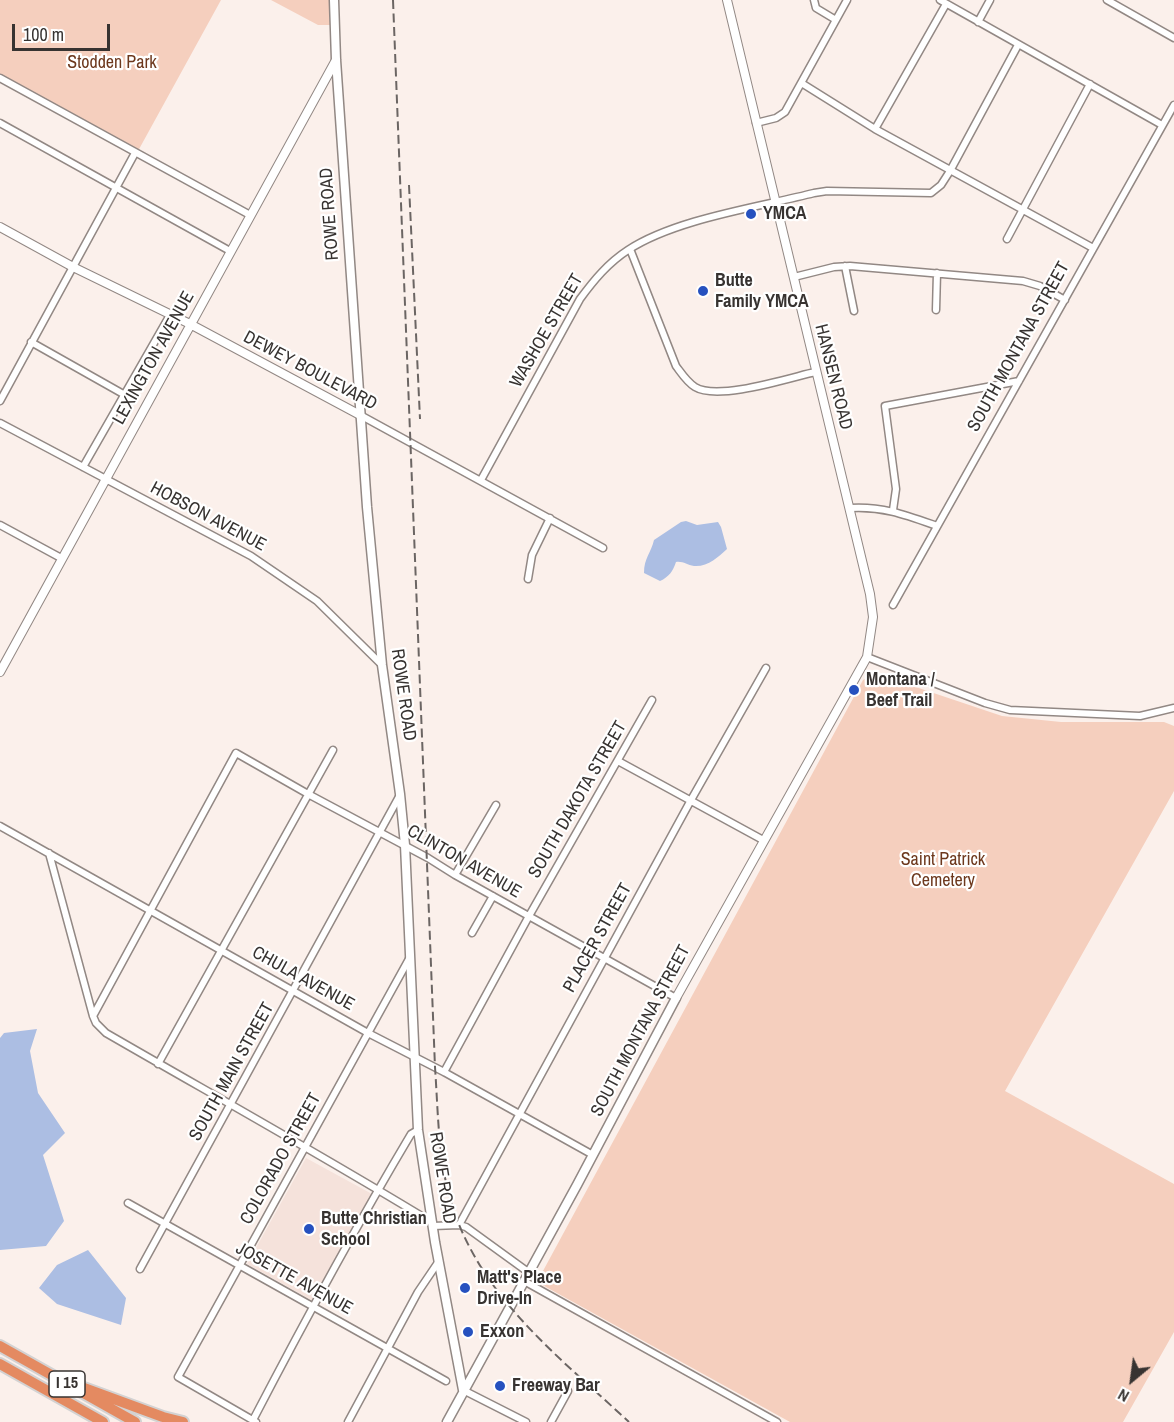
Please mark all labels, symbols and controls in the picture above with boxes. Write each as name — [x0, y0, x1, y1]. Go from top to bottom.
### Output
scale bar — [15, 12, 112, 50]
text: 100 m — [23, 22, 64, 47]
park label: Stodden Park — [67, 52, 157, 74]
street label: ROWE ROAD — [316, 167, 344, 261]
place label: YMCA — [763, 203, 806, 225]
marker: YMCA — [744, 207, 758, 221]
street label: SOUTH MONTANA STREET — [963, 258, 1075, 436]
street label: WASHOE STREET — [506, 270, 588, 392]
place label: Butte Family YMCA — [715, 270, 809, 312]
marker: Butte Family YMCA — [696, 284, 710, 298]
street label: LEXINGTON AVENUE — [108, 288, 200, 428]
street label: HANSEN ROAD — [809, 322, 857, 432]
street label: DEWEY BOULEVARD — [240, 327, 380, 415]
street label: HOBSON AVENUE — [147, 477, 269, 557]
street label: ROWE ROAD — [386, 648, 420, 742]
place label: Montana / Beef Trail — [866, 669, 935, 712]
marker: Montana / Beef Trail — [847, 683, 861, 697]
street label: SOUTH DAKOTA STREET — [524, 718, 632, 882]
street label: CLINTON AVENUE — [403, 821, 525, 903]
park label: Saint Patrick Cemetery — [901, 849, 985, 892]
street label: PLACER STREET — [559, 880, 637, 996]
street label: CHULA AVENUE — [248, 942, 358, 1016]
street label: SOUTH MONTANA STREET — [587, 942, 695, 1120]
street label: SOUTH MAIN STREET — [185, 999, 279, 1145]
street label: COLORADO STREET — [236, 1090, 326, 1228]
street label: ROWE ROAD — [424, 1131, 460, 1225]
place label: Butte Christian School — [321, 1208, 427, 1250]
marker: Butte Christian School — [302, 1222, 316, 1236]
street label: JOSETTE AVENUE — [232, 1238, 356, 1320]
place label: Matt's Place Drive-In — [477, 1267, 562, 1310]
marker: Matt's Place Drive-In — [458, 1281, 472, 1295]
place label: Exxon — [480, 1321, 524, 1343]
marker: Exxon — [461, 1325, 475, 1339]
north arrow — [1102, 1350, 1162, 1410]
road number: I 15 — [49, 1371, 85, 1397]
place label: Freeway Bar — [512, 1375, 600, 1397]
marker: Freeway Bar — [493, 1379, 507, 1393]
text: N — [1114, 1384, 1133, 1408]

